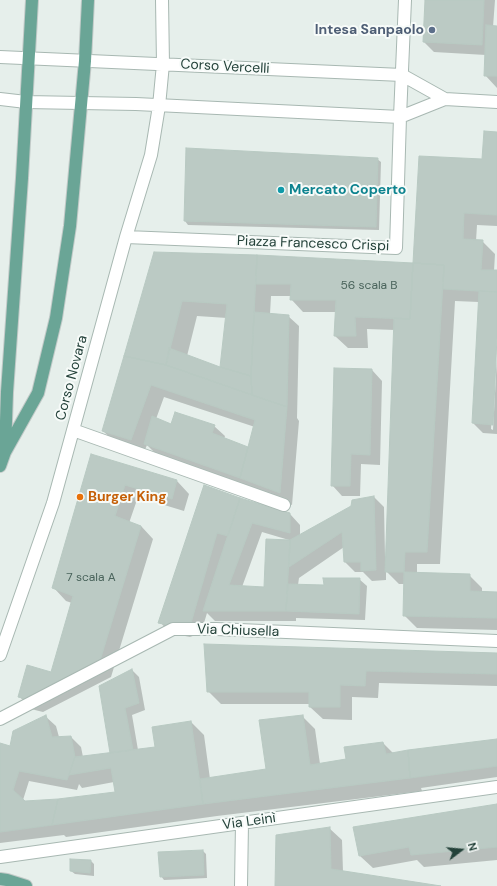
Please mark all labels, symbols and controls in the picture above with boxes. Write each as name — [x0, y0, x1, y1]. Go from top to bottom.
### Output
place label: Intesa Sanpaolo — [315, 22, 424, 38]
marker: Intesa Sanpaolo — [427, 25, 437, 35]
street label: Corso Vercelli — [180, 56, 270, 78]
place label: Mercato Coperto — [289, 182, 406, 198]
marker: Mercato Coperto — [276, 185, 286, 195]
street label: Piazza Francesco Crispi — [237, 233, 389, 255]
house number: 56 scala B — [340, 279, 398, 293]
street label: Corso Novara — [53, 333, 91, 423]
place label: Burger King — [88, 489, 167, 505]
marker: Burger King — [75, 492, 85, 502]
house number: 7 scala A — [66, 571, 116, 585]
street label: Via Chiusella — [197, 621, 279, 641]
street label: Via Leinì — [221, 810, 277, 834]
north arrow — [441, 830, 481, 870]
text: N — [465, 841, 480, 852]

